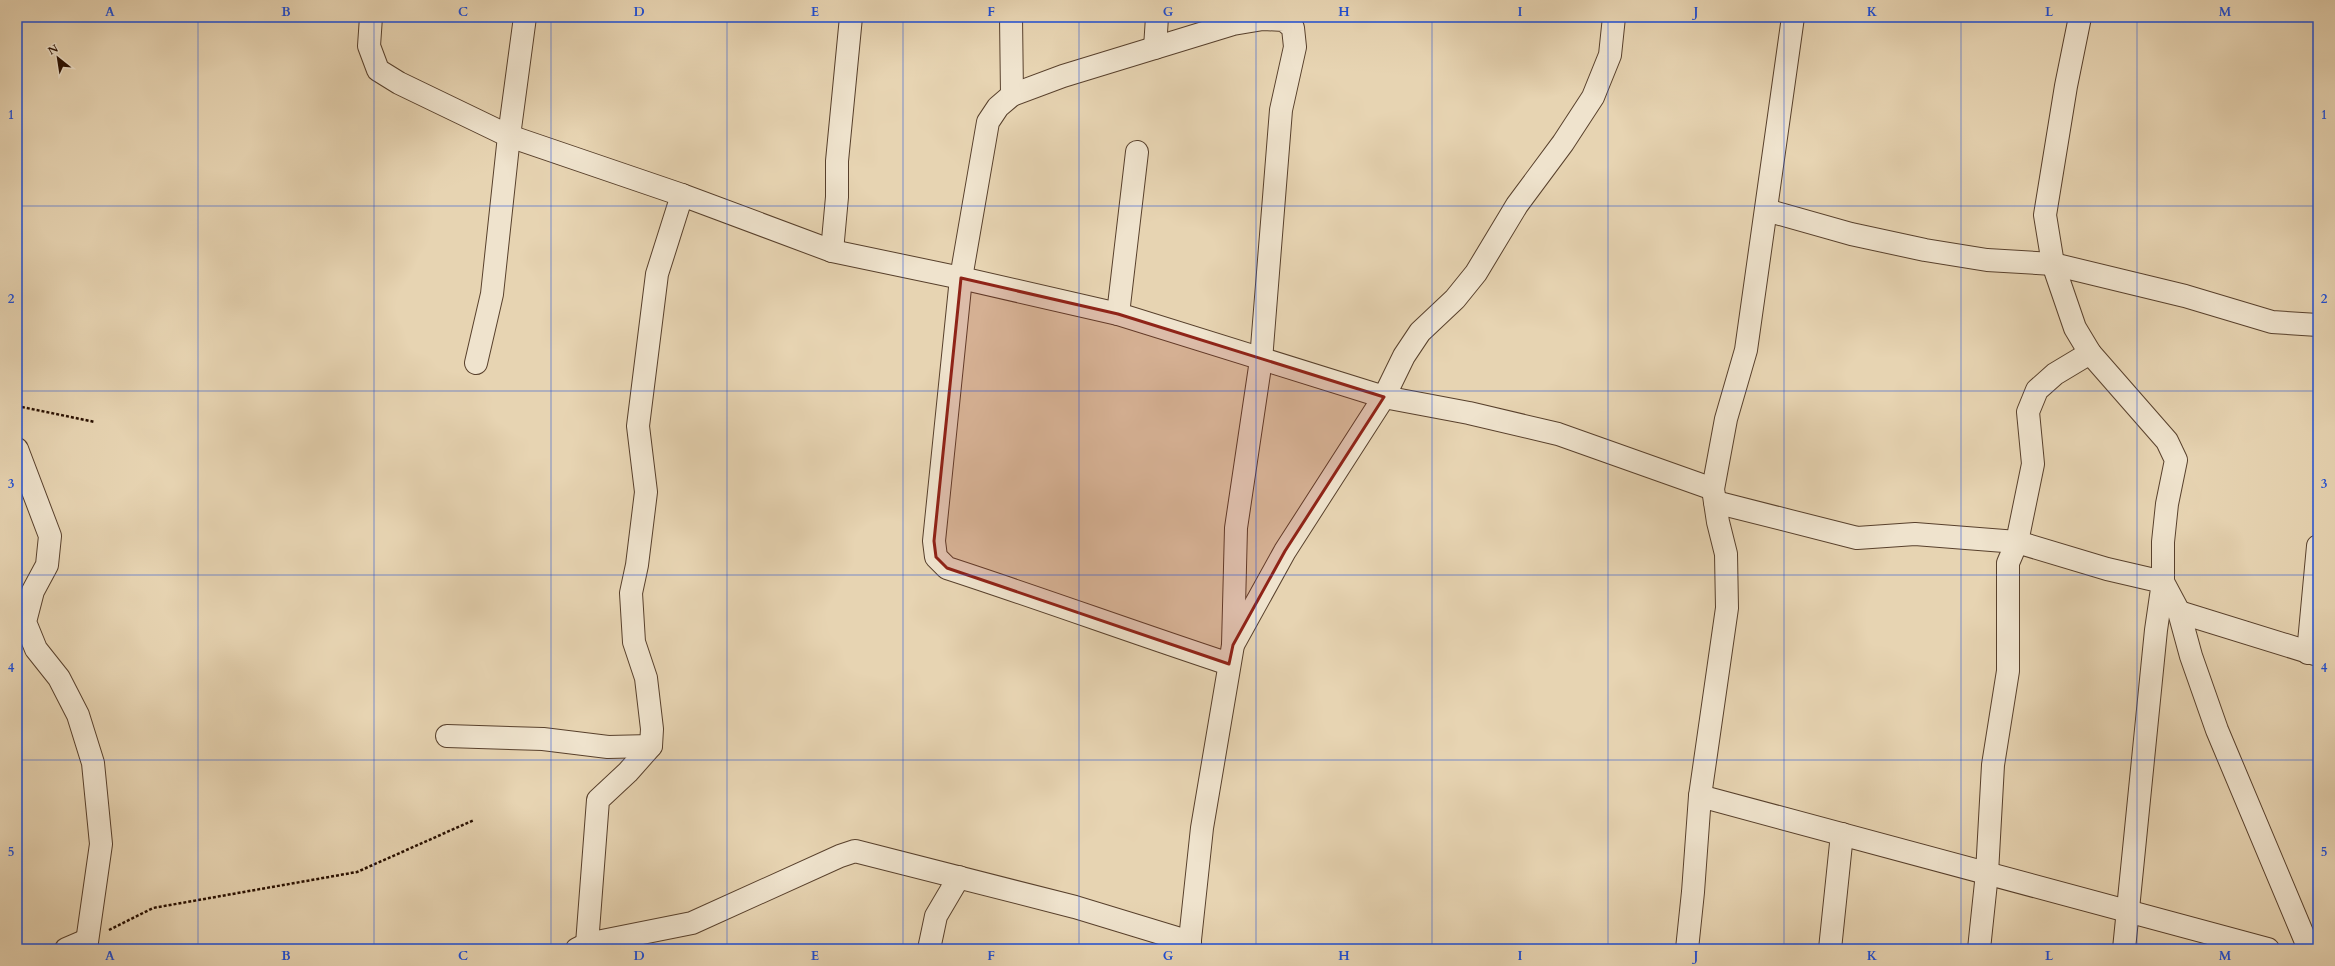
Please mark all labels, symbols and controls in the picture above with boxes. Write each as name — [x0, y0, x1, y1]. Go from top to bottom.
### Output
text: A — [105, 3, 115, 21]
text: B — [281, 3, 291, 21]
text: C — [458, 3, 468, 21]
text: D — [633, 3, 645, 21]
text: E — [811, 3, 819, 21]
text: F — [987, 3, 995, 21]
text: G — [1163, 3, 1174, 21]
text: H — [1338, 3, 1350, 21]
text: I — [1517, 3, 1523, 21]
text: J — [1692, 3, 1699, 21]
text: K — [1867, 3, 1878, 21]
text: L — [2045, 3, 2054, 21]
text: M — [2219, 3, 2232, 21]
north arrow — [38, 38, 78, 78]
text: N — [45, 41, 62, 59]
text: 1 — [8, 106, 14, 124]
text: 1 — [2321, 106, 2327, 124]
text: 2 — [8, 290, 15, 308]
text: 2 — [2321, 290, 2328, 308]
text: 3 — [8, 475, 15, 493]
text: 3 — [2321, 475, 2328, 493]
text: 4 — [8, 659, 15, 677]
text: 4 — [2321, 659, 2328, 677]
text: 5 — [8, 843, 14, 861]
text: 5 — [2321, 843, 2327, 861]
text: A — [105, 947, 115, 965]
text: B — [281, 947, 291, 965]
text: C — [458, 947, 468, 965]
text: D — [633, 947, 645, 965]
text: E — [811, 947, 819, 965]
text: F — [987, 947, 995, 965]
text: G — [1163, 947, 1174, 965]
text: H — [1338, 947, 1350, 965]
text: I — [1517, 947, 1523, 965]
text: J — [1692, 947, 1699, 965]
text: K — [1867, 947, 1878, 965]
text: L — [2045, 947, 2054, 965]
text: M — [2219, 947, 2232, 965]

